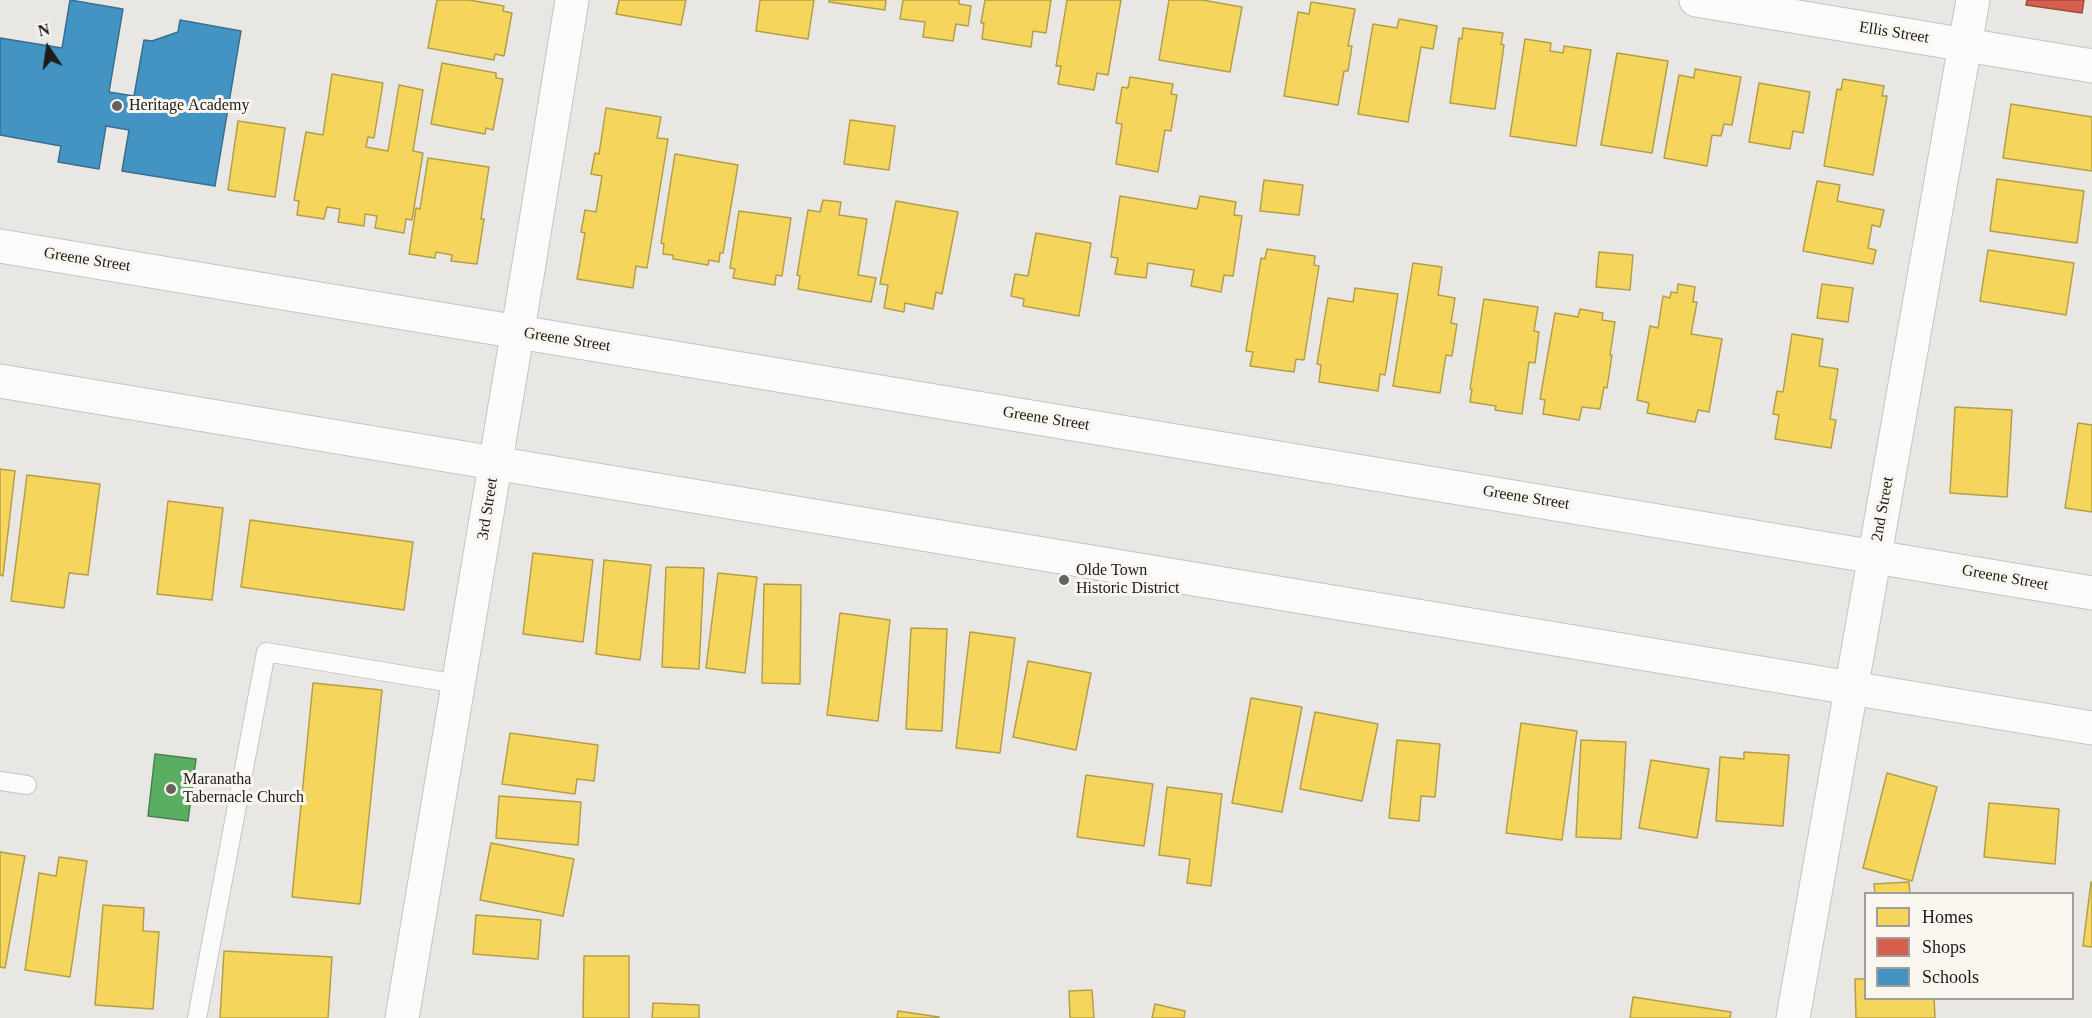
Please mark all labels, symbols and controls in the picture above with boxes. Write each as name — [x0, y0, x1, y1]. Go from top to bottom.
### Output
north arrow — [18, 18, 78, 78]
street label: Ellis Street — [1858, 18, 1930, 48]
text: N — [36, 20, 51, 40]
place label: Heritage Academy — [129, 96, 249, 116]
marker: Heritage Academy — [110, 99, 124, 113]
street label: Greene Street — [42, 244, 132, 276]
street label: Greene Street — [522, 324, 612, 356]
street label: Greene Street — [1001, 403, 1091, 435]
street label: 2nd Street — [1868, 475, 1898, 543]
street label: 3rd Street — [474, 477, 502, 541]
street label: Greene Street — [1481, 482, 1571, 514]
place label: Olde Town Historic District — [1076, 561, 1180, 599]
street label: Greene Street — [1960, 561, 2050, 595]
marker: Olde Town Historic District — [1057, 573, 1071, 587]
place label: Maranatha Tabernacle Church — [183, 770, 304, 808]
marker: Maranatha Tabernacle Church — [164, 782, 178, 796]
legend — [1864, 892, 2074, 1000]
text: Homes — [1922, 907, 1973, 927]
text: Shops — [1922, 937, 1966, 957]
text: Schools — [1922, 967, 1979, 987]

